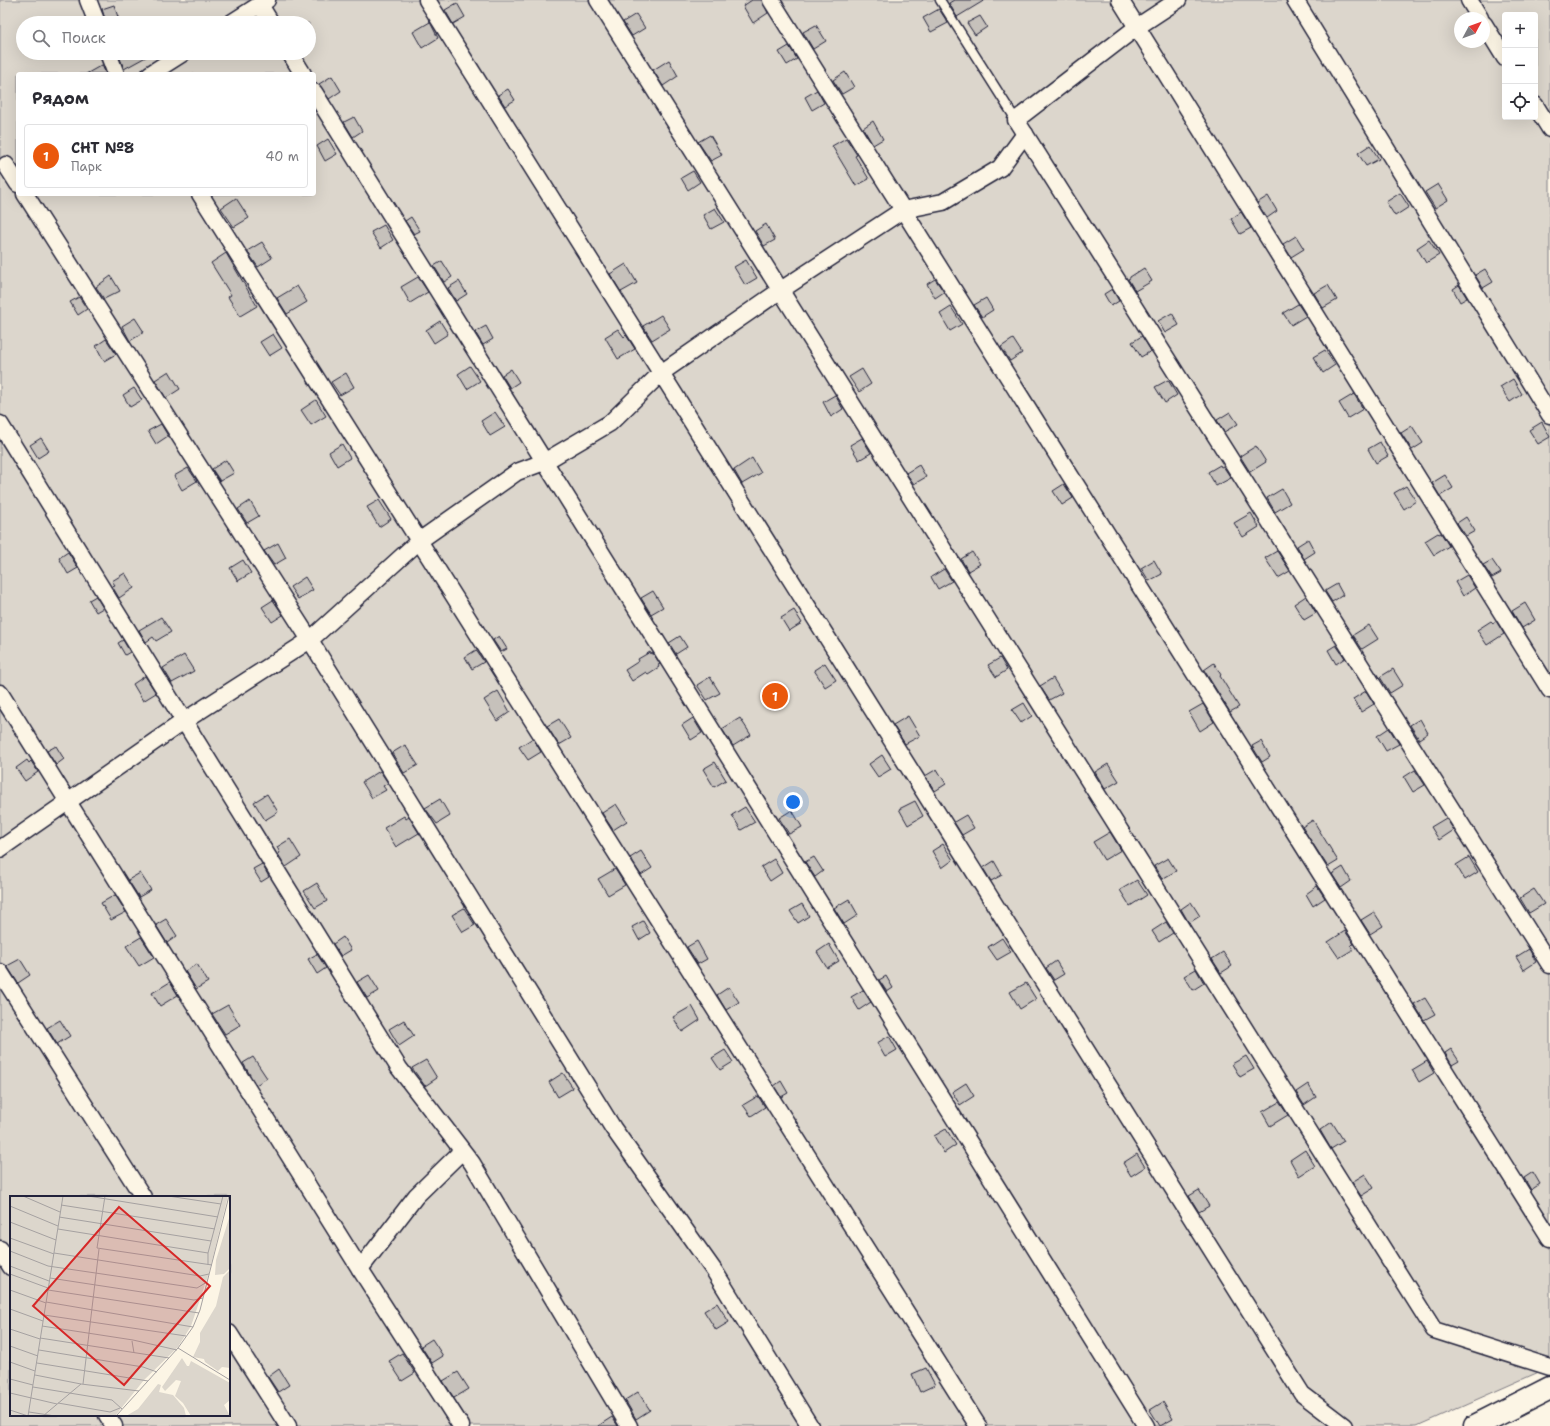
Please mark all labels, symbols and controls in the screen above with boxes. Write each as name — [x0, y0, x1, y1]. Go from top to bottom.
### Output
north arrow — [1454, 12, 1490, 48]
map controls — [1502, 12, 1538, 120]
button: + — [1502, 12, 1538, 48]
search box — [16, 16, 316, 60]
icon: search — [30, 27, 52, 49]
text: Поиск — [62, 28, 106, 48]
button: − — [1502, 48, 1538, 84]
button: locate — [1502, 84, 1538, 120]
text: Рядом — [32, 87, 89, 109]
text: СНТ №8 — [71, 138, 134, 158]
text: 1 — [43, 148, 49, 165]
text: 40 m — [265, 148, 299, 165]
text: Парк — [71, 158, 102, 175]
pin: 1 — [762, 681, 788, 711]
your location — [783, 792, 803, 812]
inset map — [10, 1196, 230, 1416]

